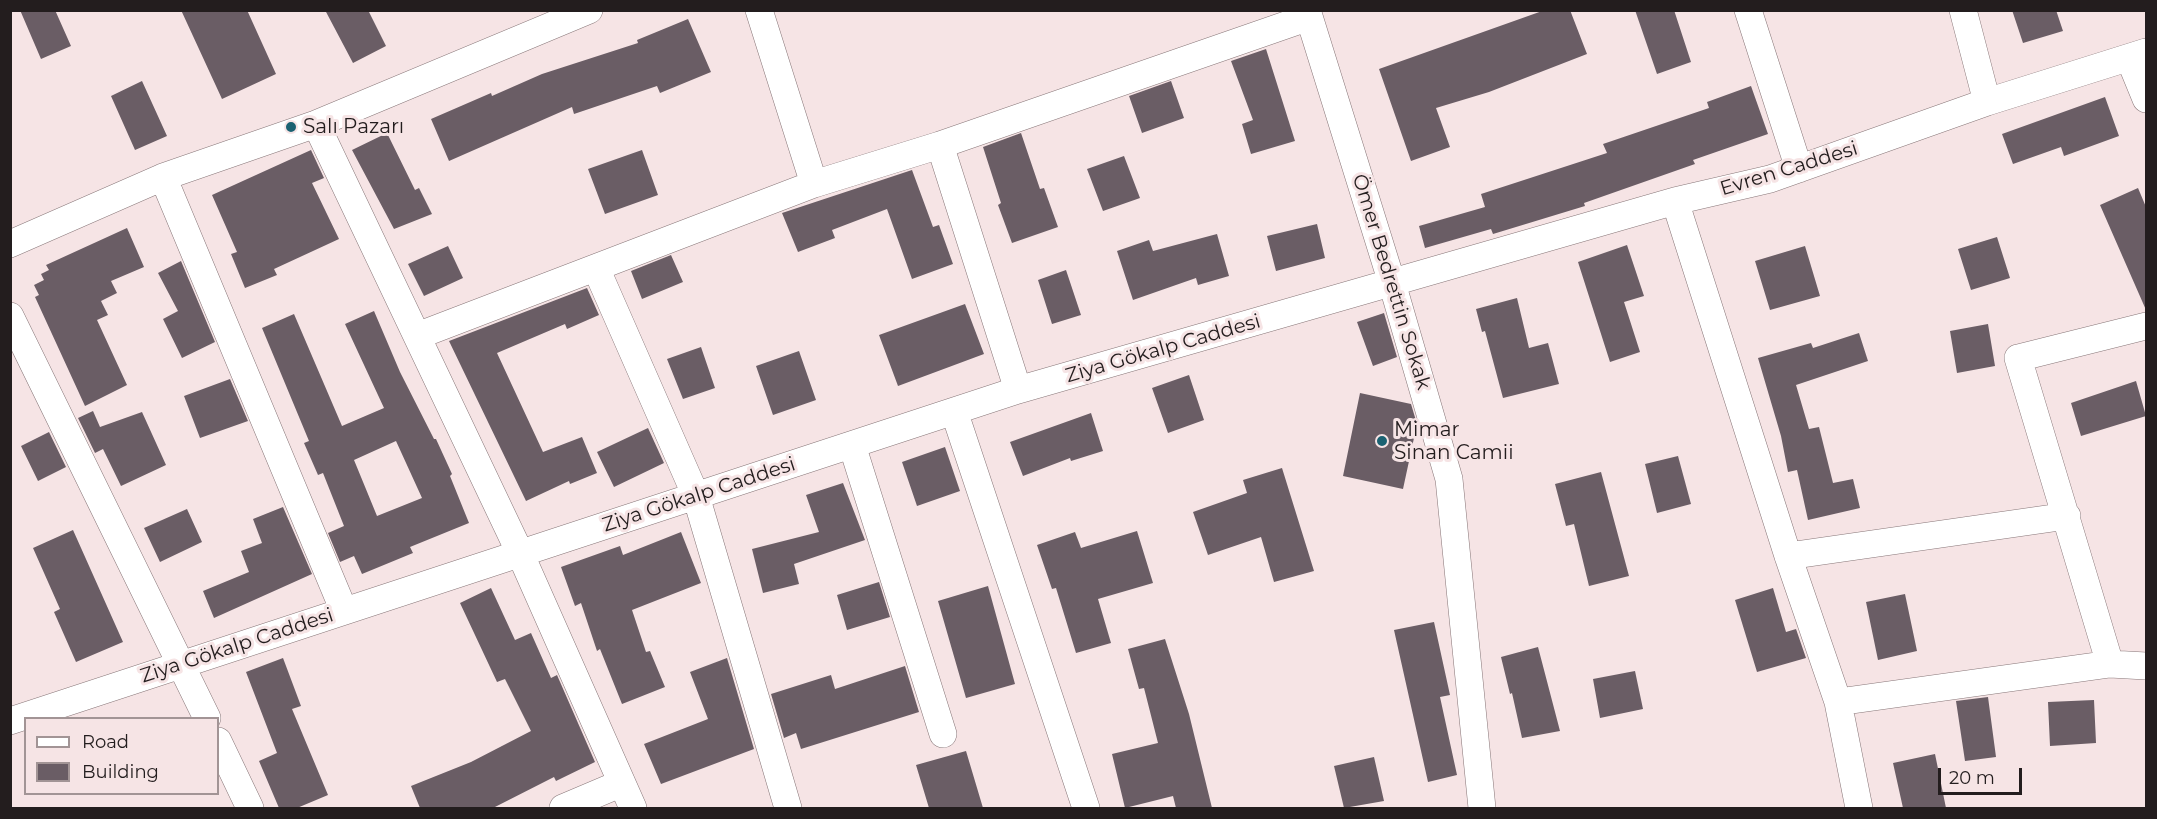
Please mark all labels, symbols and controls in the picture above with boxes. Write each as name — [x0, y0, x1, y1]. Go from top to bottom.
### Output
place label: Salı Pazarı — [303, 115, 404, 139]
marker: Salı Pazarı — [284, 120, 298, 134]
street label: Evren Caddesi — [1717, 137, 1861, 201]
street label: Ömer Bedrettin Sokak — [1347, 171, 1435, 393]
street label: Ziya Gökalp Caddesi — [1063, 310, 1263, 388]
place label: Mimar Sinan Camii — [1394, 418, 1514, 465]
marker: Mimar Sinan Camii — [1375, 434, 1389, 448]
street label: Ziya Gökalp Caddesi — [599, 452, 799, 538]
street label: Ziya Gökalp Caddesi — [137, 603, 337, 689]
legend — [24, 717, 219, 795]
text: Road — [82, 731, 129, 753]
scale bar — [1941, 756, 2025, 794]
text: Building — [82, 761, 159, 783]
text: 20 m — [1949, 767, 1995, 789]

